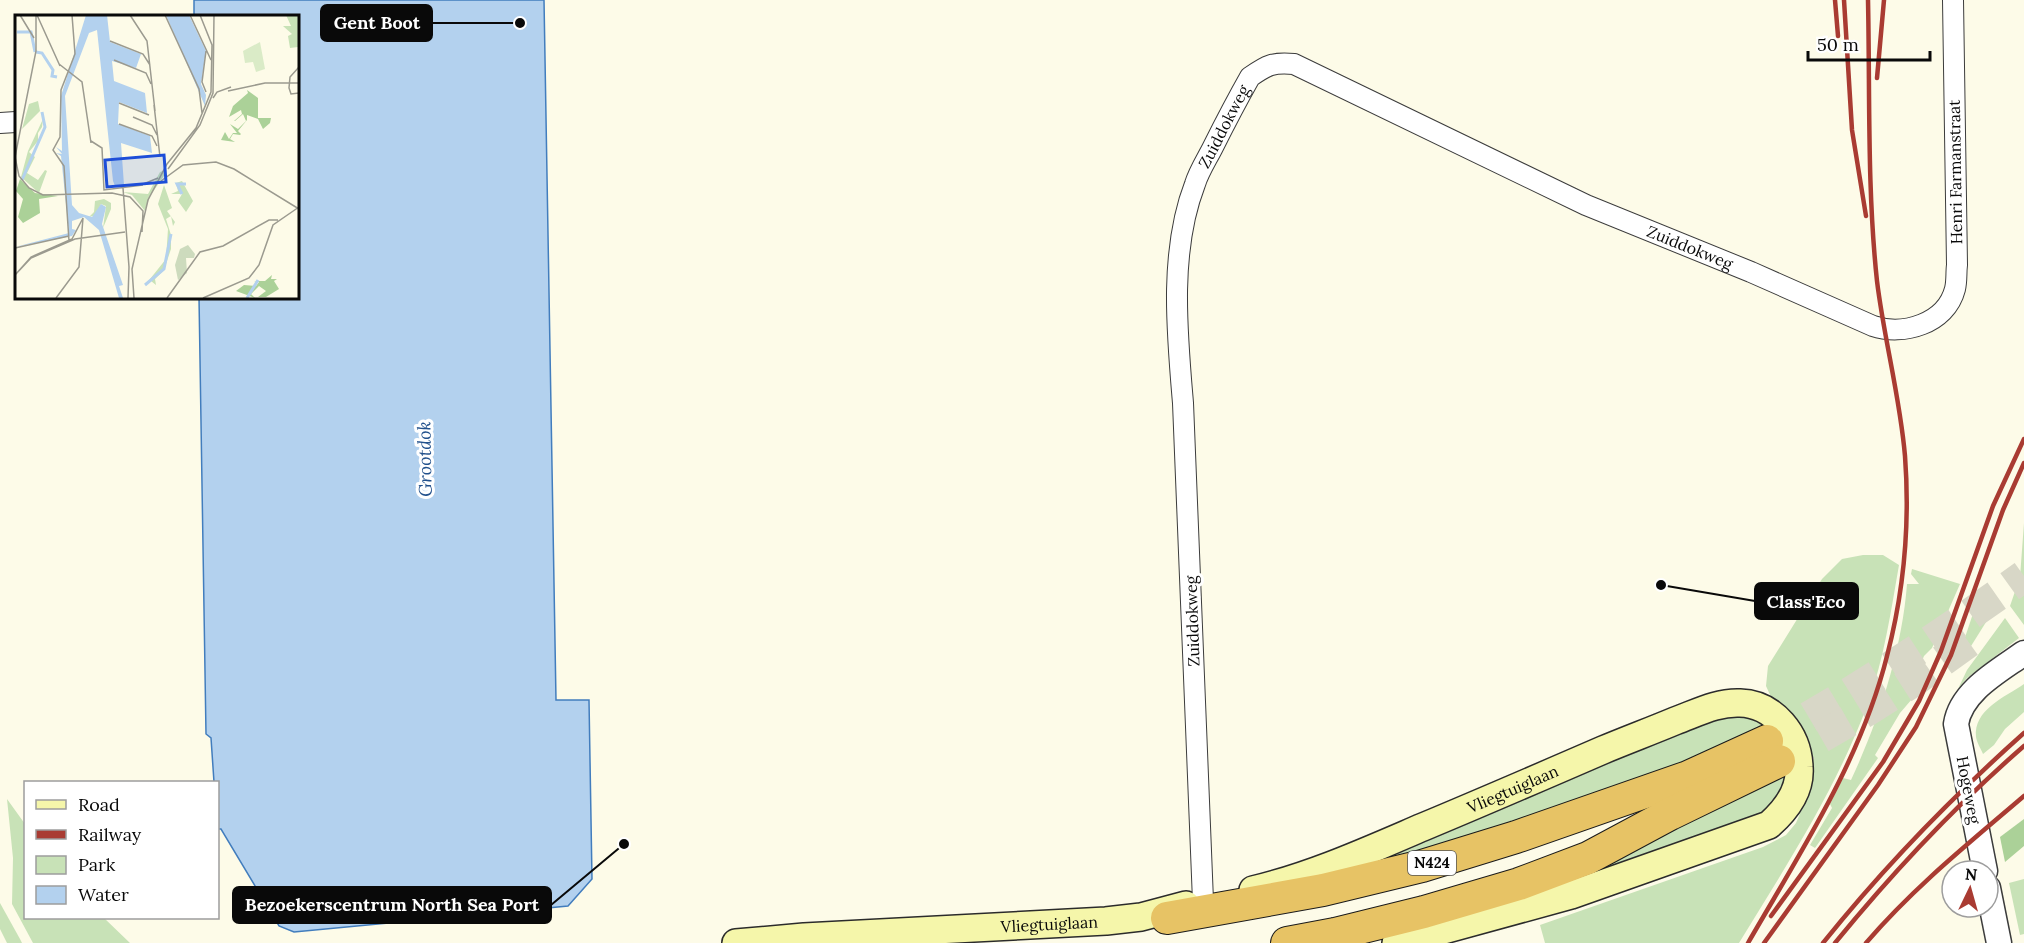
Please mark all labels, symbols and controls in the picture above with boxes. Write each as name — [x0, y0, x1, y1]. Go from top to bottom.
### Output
callout: Gent Boot — [321, 5, 432, 41]
text: Gent Boot — [334, 11, 421, 34]
inset map — [15, 15, 298, 298]
scale bar — [1808, 24, 1930, 62]
text: 50 m — [1817, 33, 1859, 56]
street label: Zuiddokweg — [1194, 80, 1254, 171]
street label: Henri Farmanstraat — [1944, 99, 1966, 245]
street label: Zuiddokweg — [1644, 221, 1737, 274]
water label: Grootdok — [412, 421, 437, 497]
street label: Zuiddokweg — [1180, 574, 1204, 667]
callout: Class'Eco — [1755, 583, 1858, 619]
text: Class'Eco — [1767, 590, 1845, 613]
street label: Hogeweg — [1953, 754, 1986, 827]
street label: Vliegtuiglaan — [1463, 760, 1562, 818]
legend — [24, 781, 219, 919]
text: Road — [78, 793, 120, 816]
text: Railway — [78, 823, 142, 846]
road number: N424 — [1408, 851, 1456, 875]
text: Park — [78, 853, 116, 876]
north arrow — [1940, 859, 2000, 919]
text: N — [1964, 864, 1978, 885]
text: Water — [78, 883, 129, 906]
callout: Bezoekerscentrum North Sea Port — [233, 887, 551, 923]
text: Bezoekerscentrum North Sea Port — [245, 893, 540, 916]
street label: Vliegtuiglaan — [999, 911, 1099, 937]

